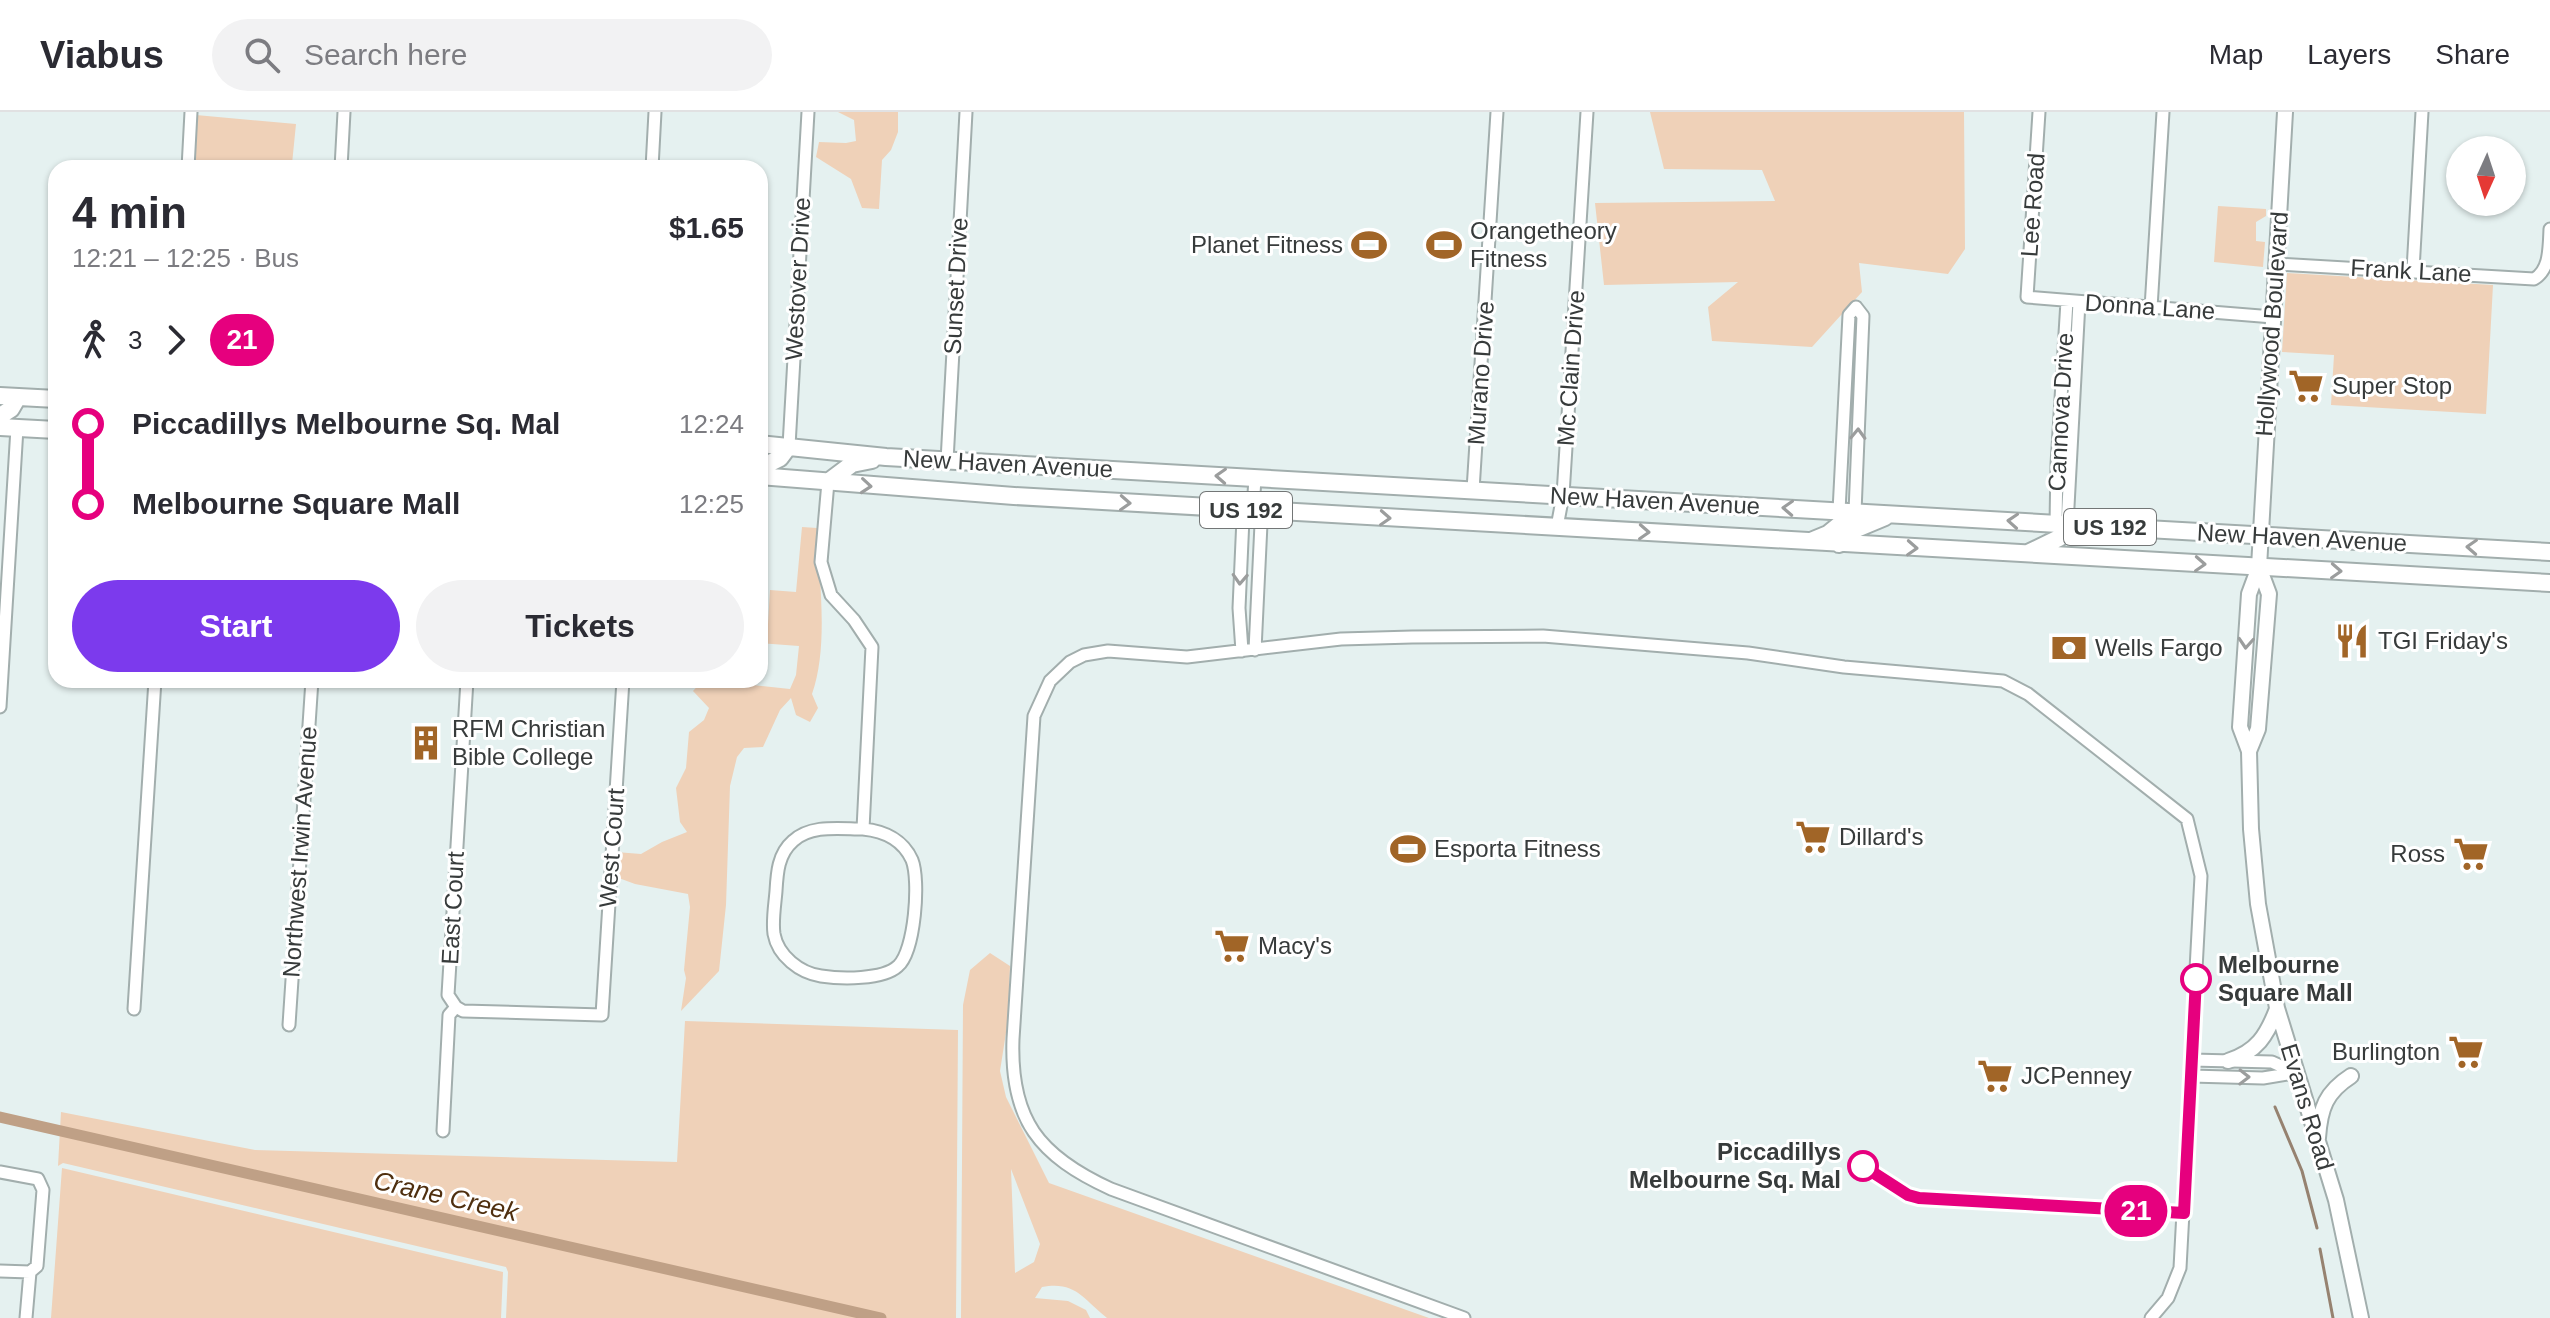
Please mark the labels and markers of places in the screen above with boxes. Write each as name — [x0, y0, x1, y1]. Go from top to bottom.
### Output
place label: Orangetheory Fitness — [1470, 217, 1617, 272]
sports icon: Planet Fitness — [1350, 226, 1388, 264]
sports icon: Orangetheory Fitness — [1425, 226, 1463, 264]
place label: Planet Fitness — [1191, 231, 1343, 258]
supermarket icon: Super Stop — [2287, 367, 2325, 405]
place label: Super Stop — [2332, 372, 2452, 399]
restaurant icon: TGI Friday's — [2333, 622, 2371, 660]
place label: TGI Friday's — [2378, 627, 2508, 654]
bank icon: Wells Fargo — [2050, 629, 2088, 667]
place label: Wells Fargo — [2095, 634, 2223, 661]
place label: RFM Christian Bible College — [452, 715, 605, 770]
building icon: RFM Christian Bible College — [407, 724, 445, 762]
supermarket icon: Dillard's — [1794, 818, 1832, 856]
place label: Dillard's — [1839, 823, 1924, 850]
sports icon: Esporta Fitness — [1389, 830, 1427, 868]
place label: Esporta Fitness — [1434, 835, 1601, 862]
supermarket icon: Ross — [2452, 835, 2490, 873]
place label: Ross — [2390, 840, 2445, 867]
supermarket icon: Macy's — [1213, 927, 1251, 965]
place label: Macy's — [1258, 932, 1332, 959]
place label: Melbourne Square Mall — [2218, 951, 2353, 1006]
marker: Melbourne Square Mall — [2181, 964, 2211, 994]
supermarket icon: Burlington — [2447, 1033, 2485, 1071]
place label: Burlington — [2332, 1038, 2440, 1065]
supermarket icon: JCPenney — [1976, 1057, 2014, 1095]
place label: JCPenney — [2021, 1062, 2132, 1089]
place label: Piccadillys Melbourne Sq. Mal — [1629, 1138, 1841, 1193]
marker: Piccadillys Melbourne Sq. Mal — [1848, 1151, 1878, 1181]

